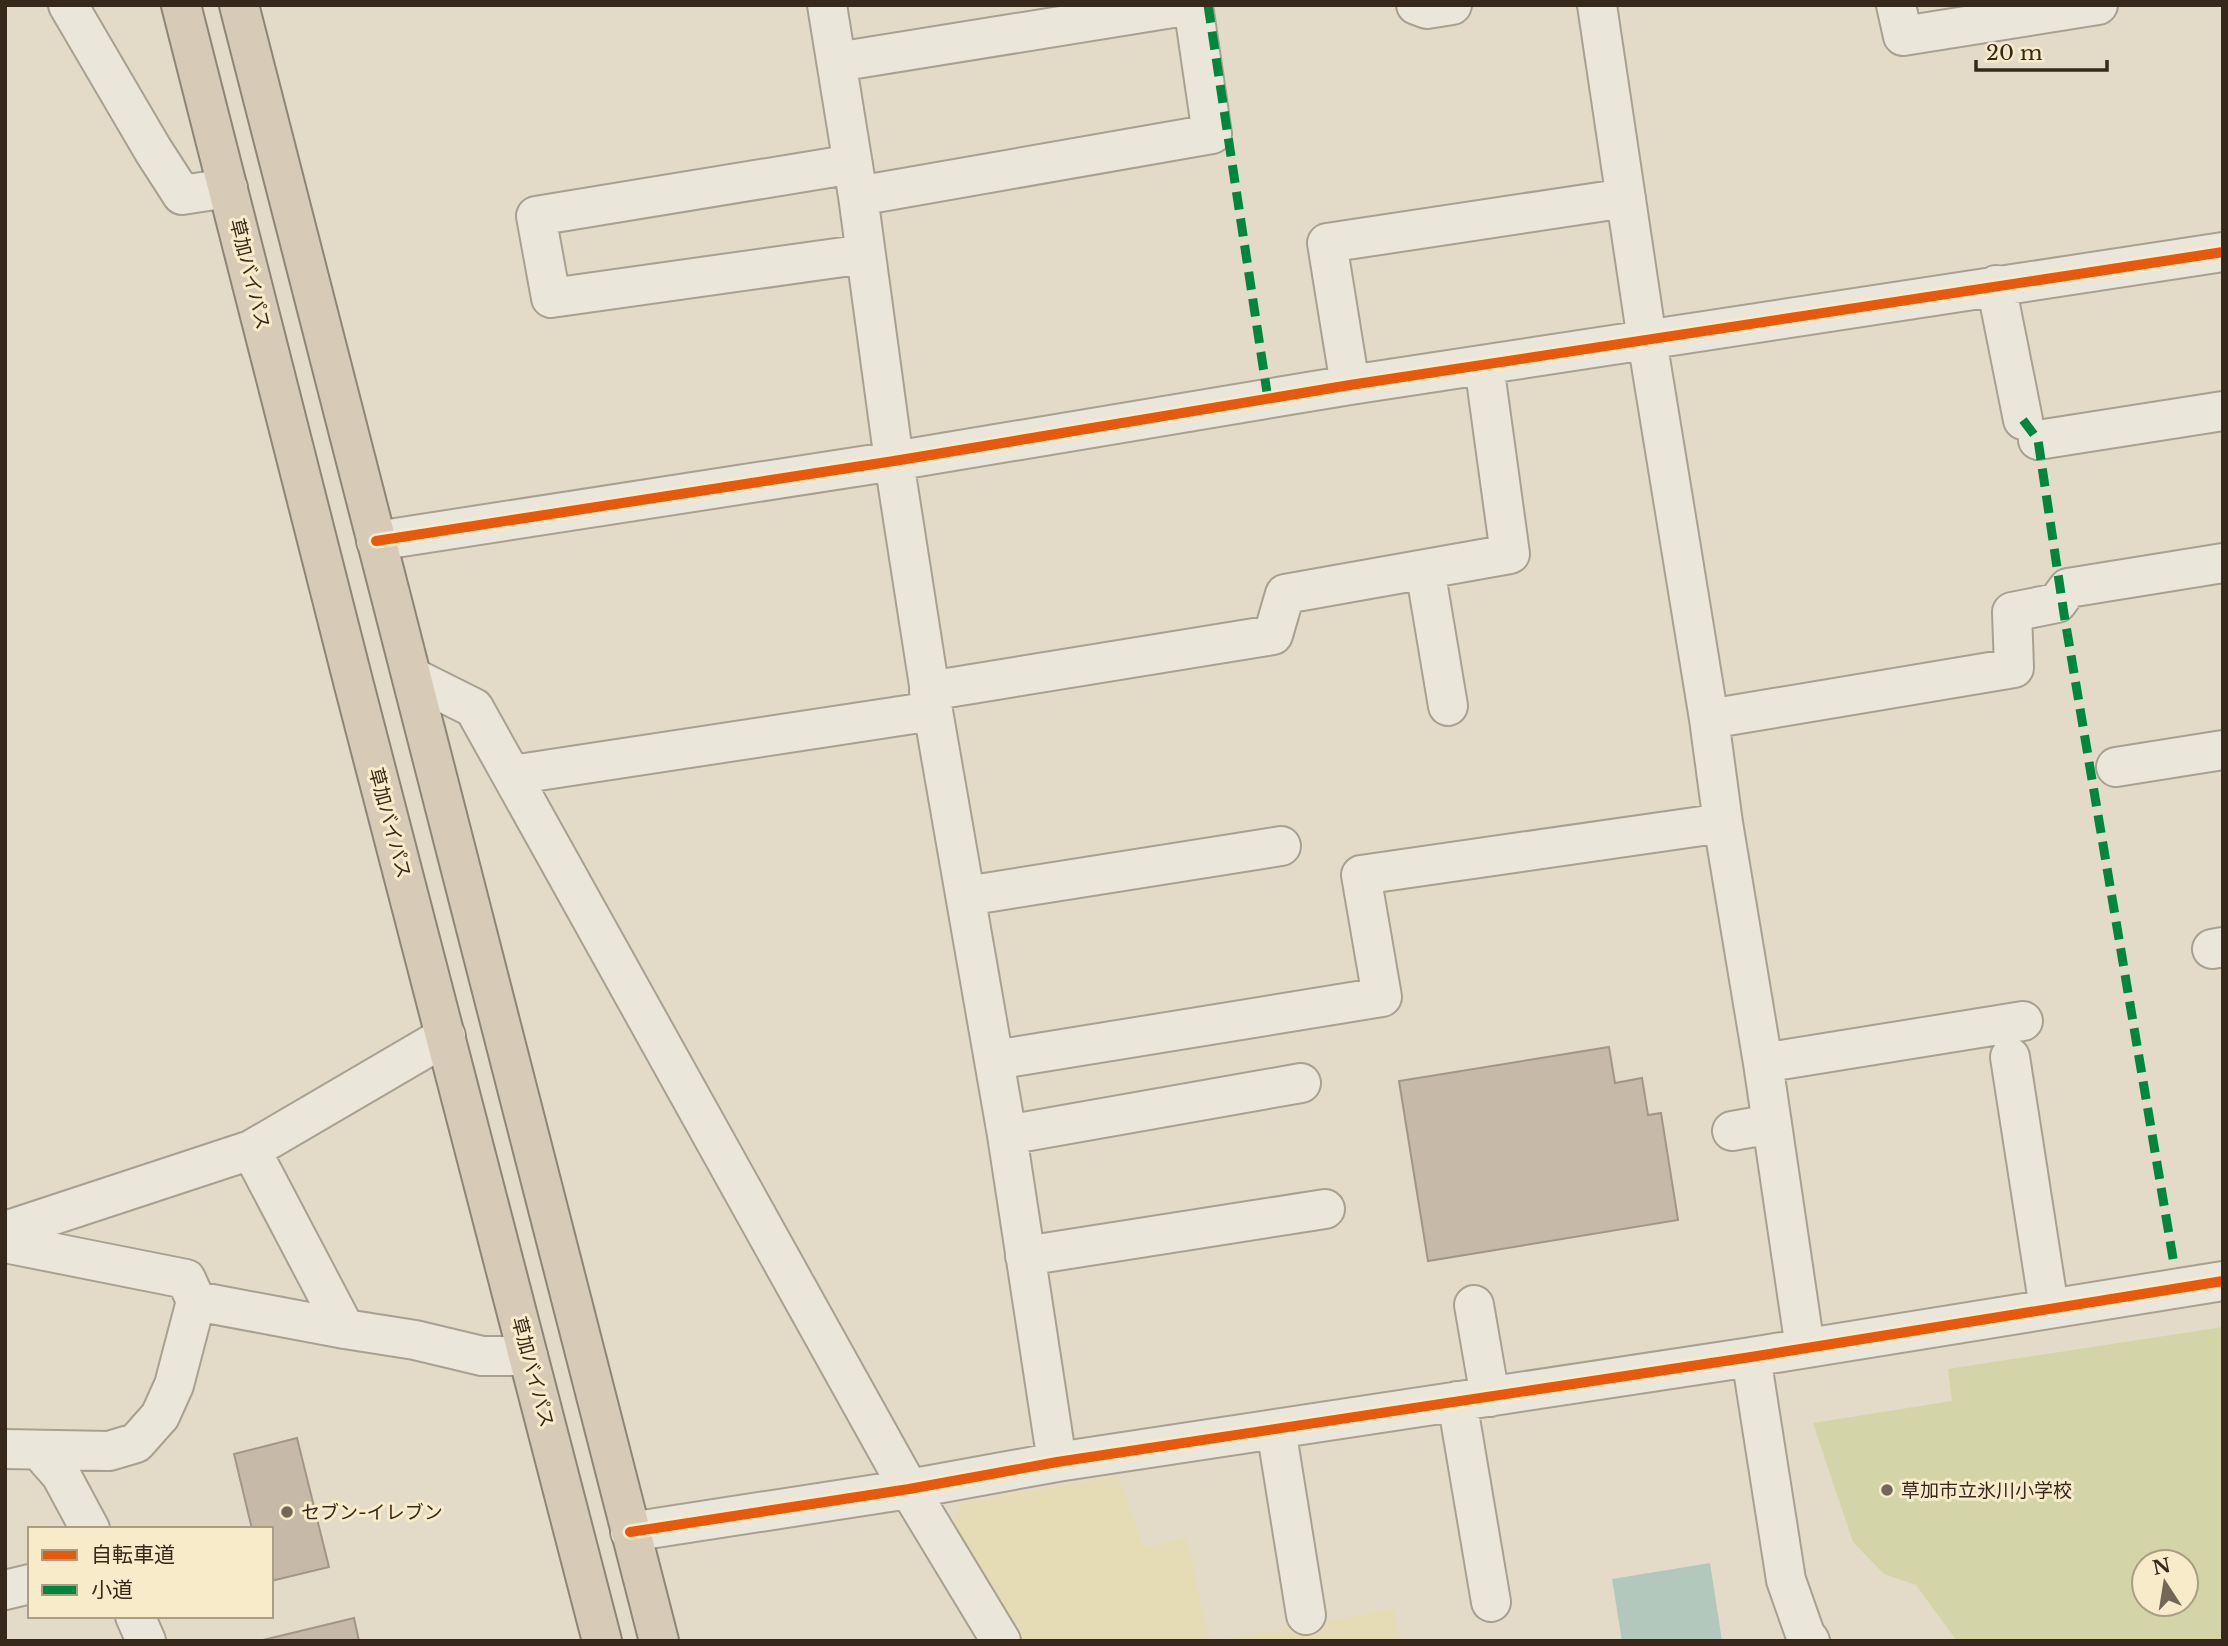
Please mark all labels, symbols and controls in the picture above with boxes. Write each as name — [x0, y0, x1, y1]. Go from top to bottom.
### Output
scale bar — [1976, 28, 2107, 72]
text: 20 m — [1986, 40, 2043, 66]
street label: 草加バイパス — [225, 216, 275, 332]
street label: 草加バイパス — [364, 765, 416, 881]
street label: 草加バイパス — [507, 1314, 559, 1430]
place label: 草加市立氷川小学校 — [1901, 1479, 2072, 1502]
marker: 草加市立氷川小学校 — [1879, 1482, 1895, 1498]
place label: セブン-イレブン — [301, 1501, 443, 1524]
marker: セブン-イレブン — [279, 1504, 295, 1520]
legend — [28, 1527, 273, 1618]
text: 自転車道 — [91, 1542, 175, 1568]
north arrow — [2130, 1548, 2200, 1618]
text: N — [2150, 1554, 2173, 1580]
text: 小道 — [91, 1577, 133, 1603]

